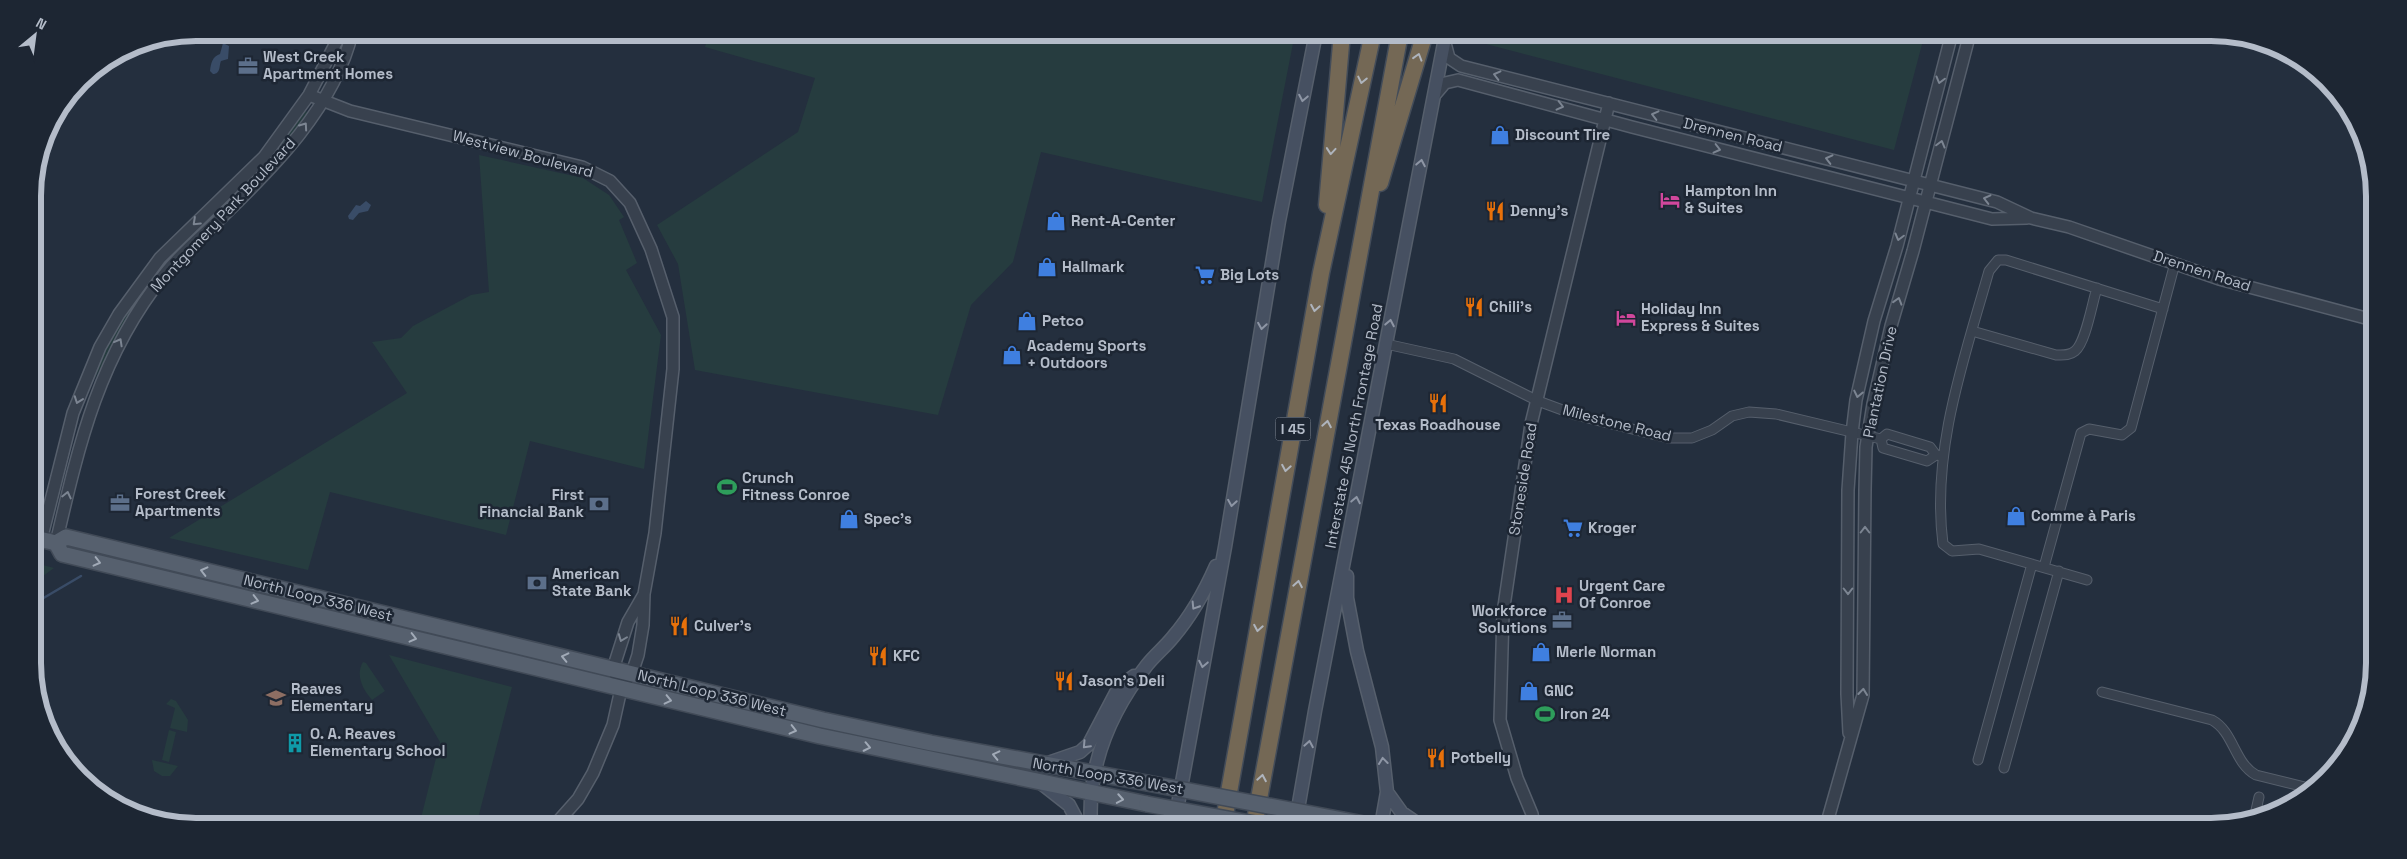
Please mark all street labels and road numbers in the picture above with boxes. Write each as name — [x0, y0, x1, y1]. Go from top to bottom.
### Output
street label: Drennen Road — [1682, 113, 1785, 156]
street label: Westview Boulevard — [451, 126, 596, 181]
street label: Montgomery Park Boulevard — [146, 133, 299, 296]
street label: Drennen Road — [2151, 246, 2253, 295]
street label: Interstate 45 North Frontage Road — [1320, 302, 1387, 550]
street label: Plantation Drive — [1858, 324, 1901, 440]
street label: Milestone Road — [1561, 400, 1674, 445]
road number: I 45 — [1276, 418, 1310, 440]
street label: Stoneside Road — [1504, 421, 1541, 537]
street label: North Loop 336 West — [242, 570, 394, 625]
street label: North Loop 336 West — [636, 665, 788, 720]
street label: North Loop 336 West — [1031, 753, 1185, 798]

